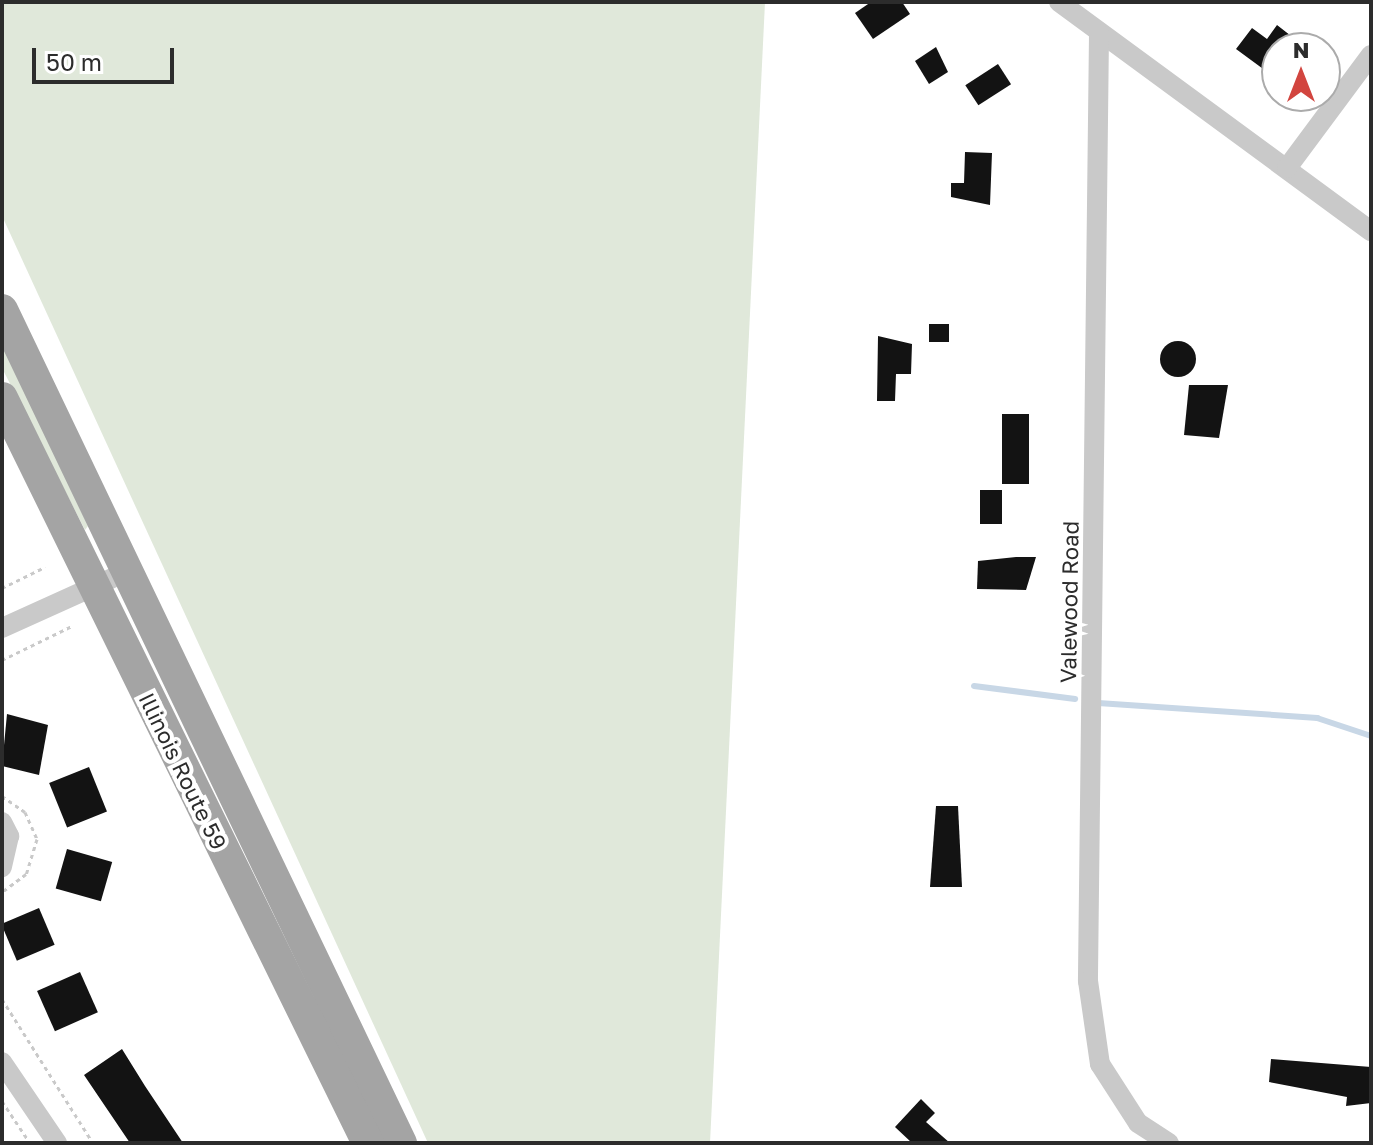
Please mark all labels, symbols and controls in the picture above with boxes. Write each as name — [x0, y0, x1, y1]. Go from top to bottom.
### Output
scale bar — [36, 32, 178, 82]
north arrow — [1261, 32, 1341, 112]
text: N — [1293, 36, 1309, 63]
text: 50 m — [46, 47, 102, 76]
street label: Valewood Road — [1054, 521, 1084, 683]
street label: Illinois Route 59 — [134, 688, 232, 854]

